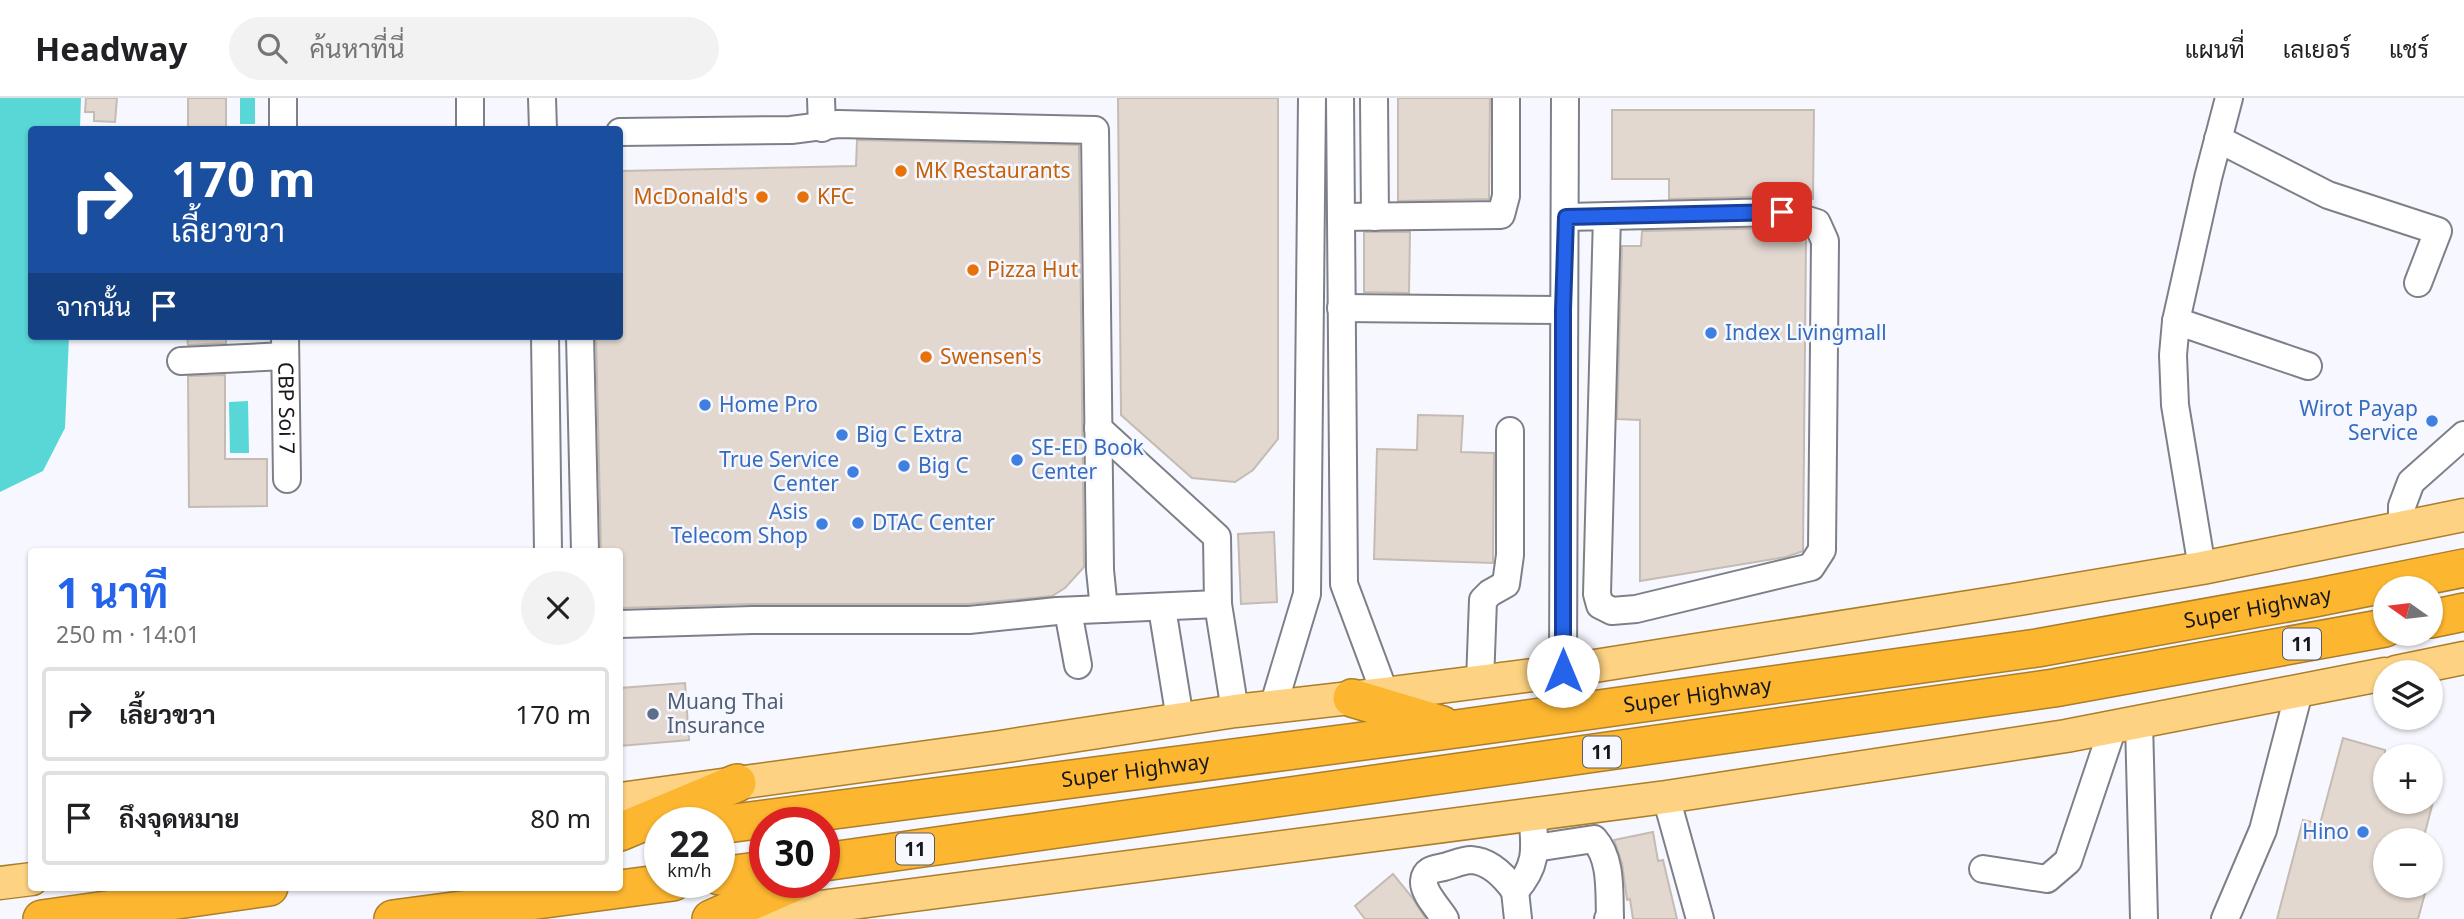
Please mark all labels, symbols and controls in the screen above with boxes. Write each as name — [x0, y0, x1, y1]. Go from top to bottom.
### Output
search box — [229, 17, 719, 80]
text: Headway — [35, 26, 187, 71]
icon: search — [253, 29, 291, 67]
text: ค้นหาที่นี่ — [309, 30, 404, 66]
text: แผนที่ — [2185, 32, 2245, 65]
text: เลเยอร์ — [2283, 32, 2351, 65]
text: แชร์ — [2389, 32, 2429, 65]
text: 170 m — [171, 145, 316, 211]
icon: right — [56, 154, 147, 245]
place label: MK Restaurants — [915, 156, 1070, 184]
marker: MK Restaurants — [893, 163, 909, 179]
place label: McDonald's — [634, 182, 748, 210]
place label: KFC — [817, 182, 854, 210]
pin — [1752, 182, 1812, 242]
marker: McDonald's — [754, 189, 770, 205]
marker: KFC — [795, 189, 811, 205]
icon: arrive — [1763, 193, 1801, 231]
text: เลี้ยวขวา — [171, 208, 285, 251]
place label: Pizza Hut — [987, 255, 1079, 283]
marker: Pizza Hut — [965, 262, 981, 278]
icon: arrive — [145, 287, 183, 325]
text: จากนั้น — [56, 288, 131, 324]
place label: Index Livingmall — [1725, 318, 1887, 346]
marker: Index Livingmall — [1703, 325, 1719, 341]
place label: Swensen's — [940, 342, 1042, 370]
marker: Swensen's — [918, 349, 934, 365]
street label: CBP Soi 7 — [272, 362, 302, 454]
place label: Home Pro — [719, 390, 818, 418]
place label: Wirot Payap Service — [2299, 394, 2418, 446]
marker: Home Pro — [697, 397, 713, 413]
marker: Wirot Payap Service — [2424, 413, 2440, 429]
place label: Big C Extra — [856, 420, 963, 448]
marker: Big C Extra — [834, 427, 850, 443]
place label: SE-ED Book Center — [1031, 433, 1144, 485]
place label: True Service Center — [719, 445, 839, 497]
place label: Big C — [918, 451, 969, 479]
marker: SE-ED Book Center — [1009, 452, 1025, 468]
marker: Big C — [896, 458, 912, 474]
marker: True Service Center — [845, 464, 861, 480]
place label: Asis Telecom Shop — [671, 497, 808, 549]
place label: DTAC Center — [872, 508, 995, 536]
marker: DTAC Center — [850, 515, 866, 531]
marker: Asis Telecom Shop — [814, 516, 830, 532]
text: 1 นาที — [56, 563, 168, 620]
button: close — [521, 571, 595, 645]
north arrow — [2373, 576, 2443, 646]
map controls — [2373, 576, 2443, 898]
street label: Super Highway — [2181, 580, 2334, 634]
text: 250 m · 14:01 — [56, 618, 200, 650]
road number: 11 — [2283, 628, 2321, 660]
position arrow — [1526, 634, 1600, 708]
button: layers — [2373, 660, 2443, 730]
street label: Super Highway — [1621, 670, 1773, 719]
place label: Muang Thai Insurance — [667, 687, 784, 739]
icon: right — [60, 695, 98, 733]
text: เลี้ยวขวา — [119, 696, 216, 732]
text: 170 m — [515, 696, 591, 732]
marker: Muang Thai Insurance — [645, 706, 661, 722]
road number: 11 — [1583, 736, 1621, 768]
button: + — [2373, 744, 2443, 814]
street label: Super Highway — [1059, 746, 1211, 793]
icon: arrive — [60, 799, 98, 837]
text: ถึงจุดหมาย — [119, 800, 240, 836]
text: 80 m — [530, 800, 591, 836]
speed limit sign: 30 — [749, 807, 840, 898]
place label: Hino — [2302, 817, 2349, 845]
text: 22 — [669, 820, 710, 867]
marker: Hino — [2355, 824, 2371, 840]
button: − — [2373, 828, 2443, 898]
road number: 11 — [896, 834, 934, 864]
text: km/h — [667, 858, 712, 882]

